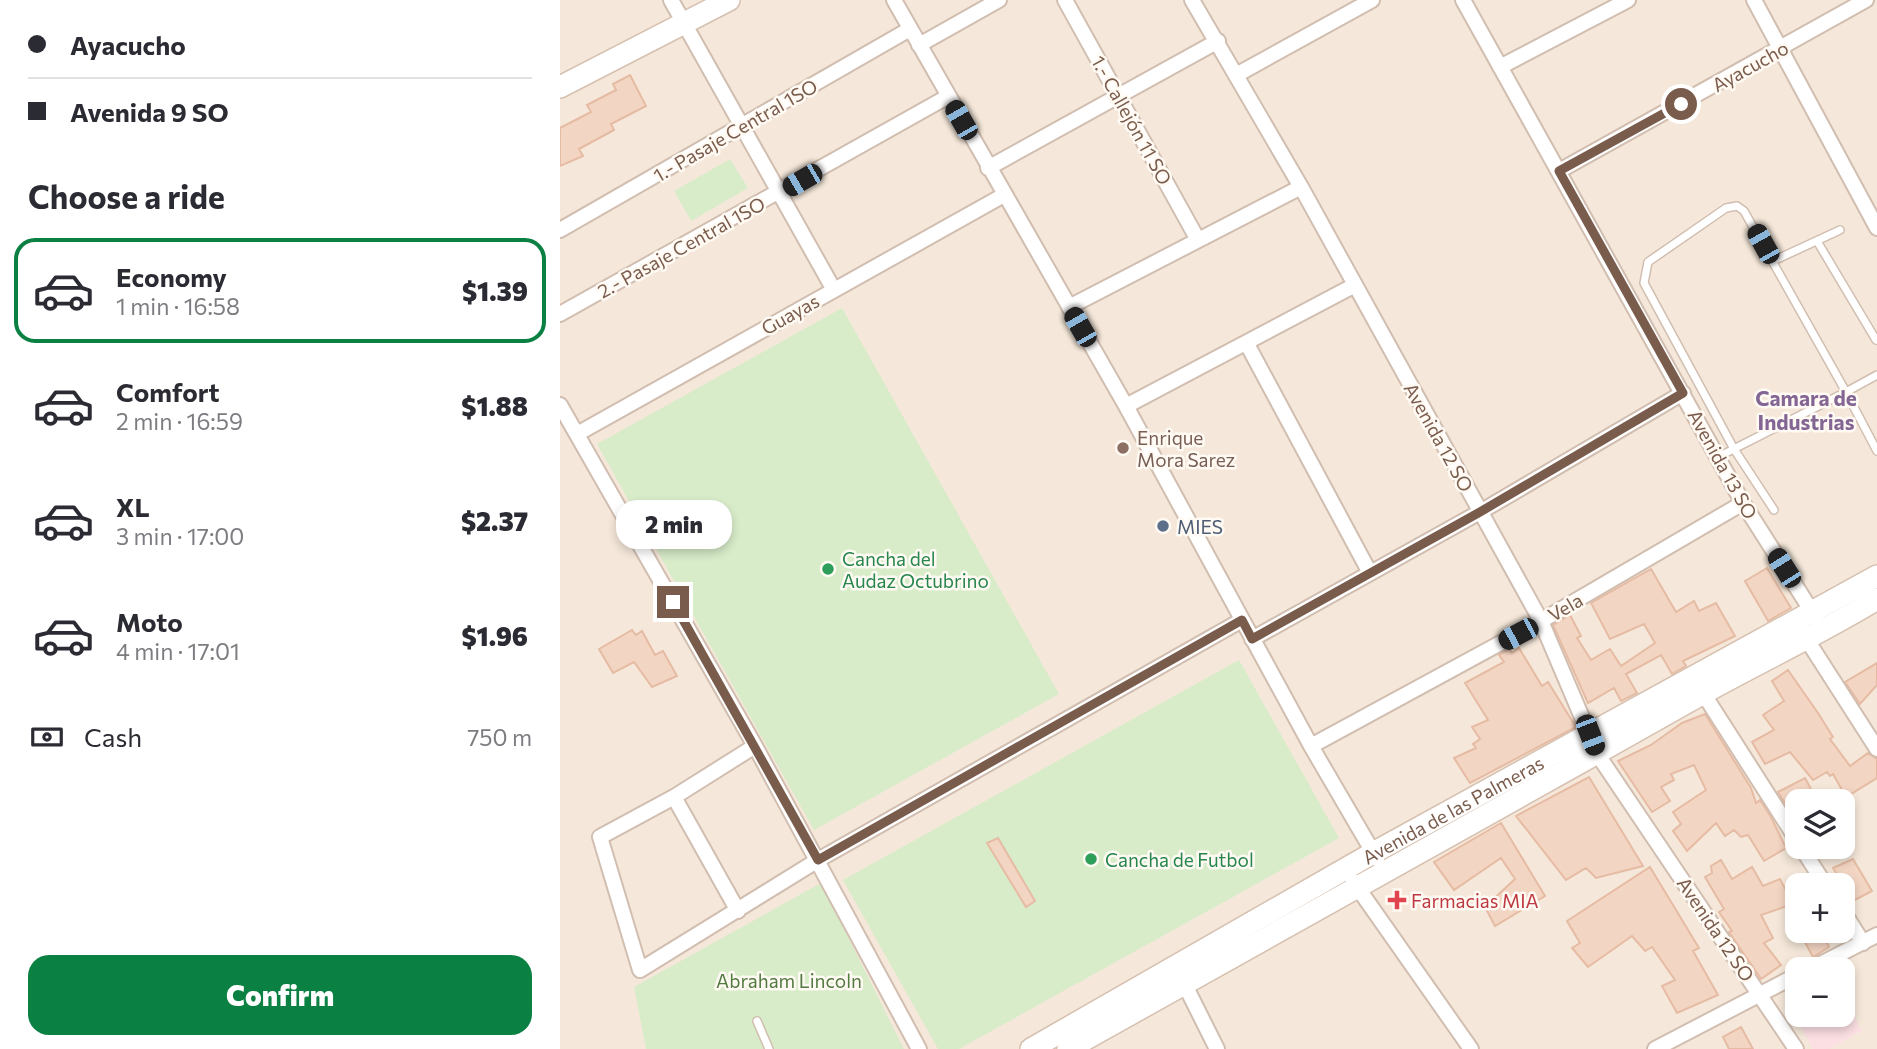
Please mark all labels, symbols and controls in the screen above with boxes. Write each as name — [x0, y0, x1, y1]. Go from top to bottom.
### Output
text: Ayacucho — [70, 29, 186, 60]
street label: Ayacucho — [1708, 36, 1792, 96]
street label: 1.- Callejón 11 SO — [1087, 51, 1177, 189]
street label: 1.- Pasaje Central 1SO — [649, 74, 821, 186]
route start — [1665, 88, 1697, 120]
text: Avenida 9 SO — [70, 96, 229, 127]
car — [942, 97, 981, 143]
car — [779, 160, 826, 200]
text: Choose a ride — [28, 176, 225, 216]
street label: 2.- Pasaje Central 1SO — [593, 191, 769, 303]
car — [1744, 221, 1783, 267]
icon: car — [32, 259, 95, 322]
text: Economy — [116, 261, 227, 292]
text: $1.39 — [462, 275, 528, 306]
street label: Guayas — [757, 289, 823, 339]
text: 1 min · 16:58 — [116, 292, 240, 320]
car — [1061, 304, 1100, 350]
icon: car — [32, 374, 95, 437]
text: Comfort — [116, 376, 219, 407]
street label: Avenida 12 SO — [1400, 378, 1478, 496]
district label: Camara de Industrias — [1755, 385, 1857, 434]
text: $1.88 — [461, 390, 528, 421]
street label: Avenida 13 SO — [1684, 405, 1762, 523]
text: 2 min · 16:59 — [116, 407, 243, 435]
place label: Enrique Mora Sarez — [1137, 426, 1235, 471]
marker: Enrique Mora Sarez — [1115, 440, 1131, 456]
icon: car — [32, 489, 95, 552]
text: XL — [116, 491, 150, 522]
callout: 2 min — [615, 500, 731, 550]
text: $2.37 — [461, 505, 528, 536]
text: 2 min — [645, 510, 703, 538]
place label: MIES — [1177, 515, 1223, 538]
marker: MIES — [1155, 518, 1171, 534]
text: 3 min · 17:00 — [116, 522, 244, 550]
car — [1764, 545, 1805, 591]
place label: Cancha del Audaz Octubrino — [842, 547, 989, 592]
marker: Cancha del Audaz Octubrino — [820, 561, 836, 577]
route end — [657, 586, 689, 618]
street label: Vela — [1543, 588, 1587, 626]
icon: car — [32, 604, 95, 667]
text: Moto — [116, 606, 183, 637]
car — [1495, 615, 1542, 653]
text: $1.96 — [461, 620, 528, 651]
text: 4 min · 17:01 — [116, 637, 240, 665]
car — [1573, 712, 1608, 758]
icon: cash — [28, 718, 66, 756]
text: Cash — [84, 721, 142, 752]
text: 750 m — [467, 723, 532, 751]
street label: Avenida de las Palmeras — [1358, 750, 1547, 868]
map controls — [1785, 789, 1855, 1027]
button: layers — [1785, 789, 1855, 859]
place label: Cancha de Futbol — [1105, 848, 1254, 871]
marker: Cancha de Futbol — [1083, 851, 1099, 867]
street label: Avenida 12 SO — [1673, 872, 1759, 986]
button: + — [1785, 873, 1855, 943]
place label: Farmacias MIA — [1411, 889, 1539, 912]
marker: Farmacias MIA — [1389, 892, 1405, 908]
button: Confirm — [28, 955, 532, 1035]
button: − — [1785, 957, 1855, 1027]
park label: Abraham Lincoln — [716, 969, 862, 992]

